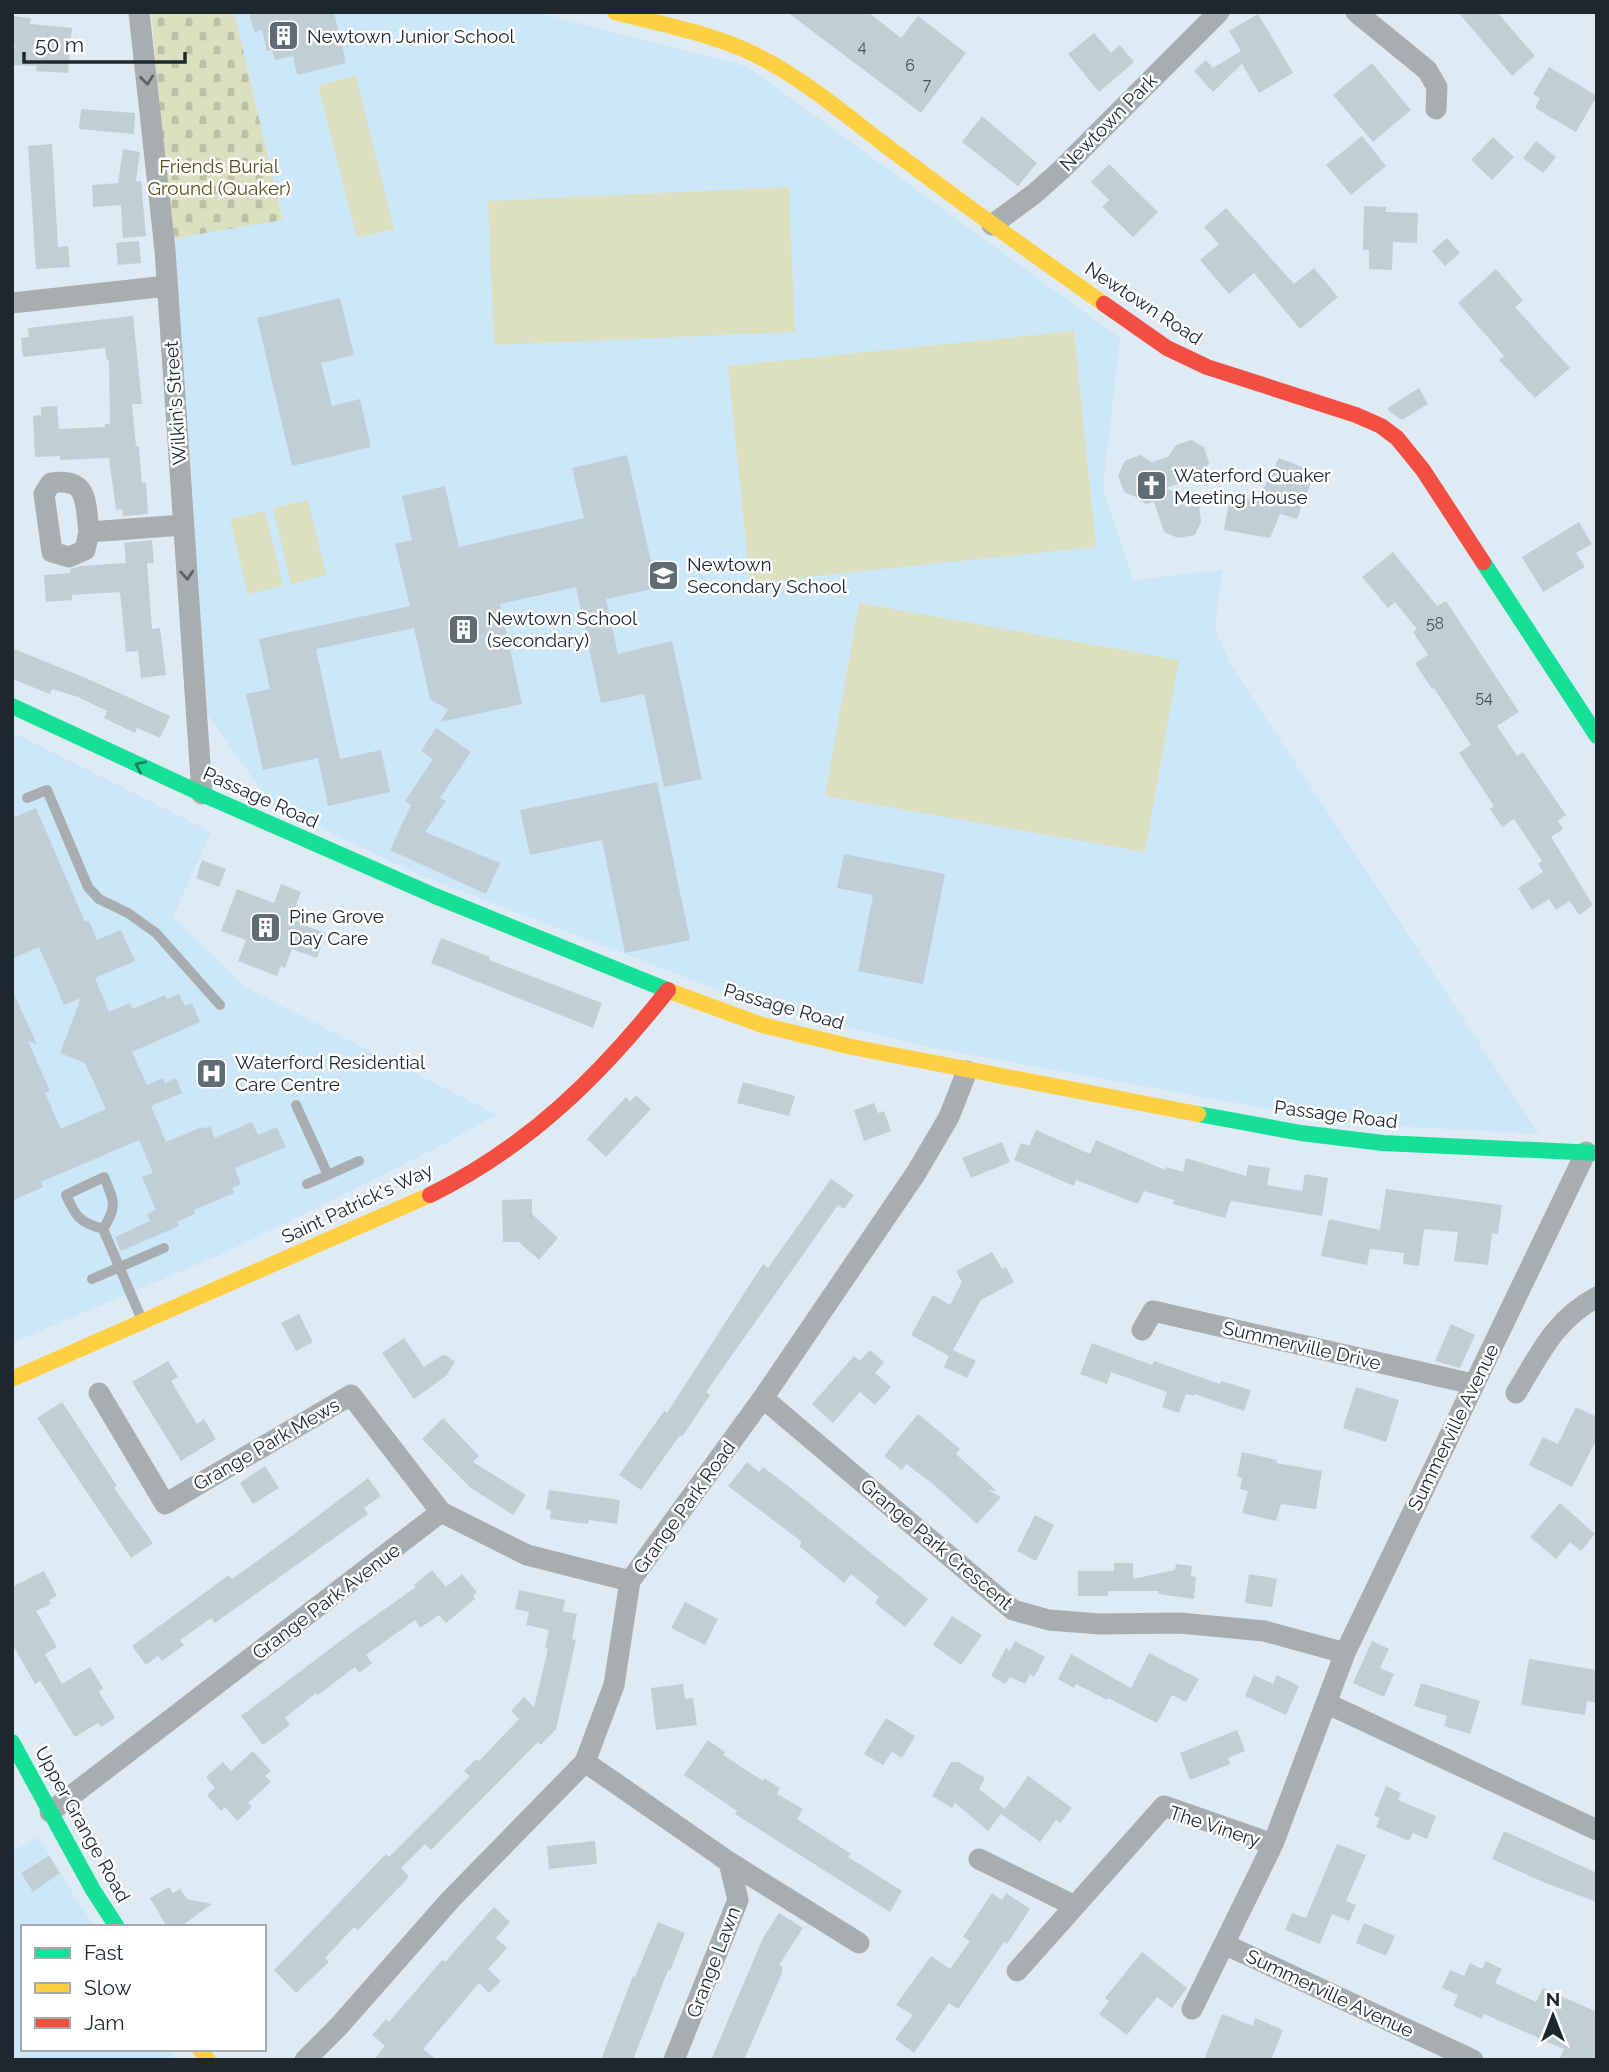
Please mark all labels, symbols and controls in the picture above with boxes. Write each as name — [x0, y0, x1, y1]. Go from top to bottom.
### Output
building icon: Newtown Junior School — [267, 19, 301, 53]
scale bar — [24, 21, 186, 65]
place label: Newtown Junior School — [307, 25, 515, 47]
text: 50 m — [35, 32, 84, 57]
house number: 4 — [858, 37, 867, 56]
house number: 6 — [905, 56, 915, 75]
street label: Newtown Park — [1055, 69, 1161, 175]
one-way arrow — [139, 74, 154, 86]
house number: 7 — [923, 75, 932, 94]
park label: Friends Burial Ground (Quaker) — [147, 155, 291, 199]
street label: Newtown Road — [1081, 257, 1207, 349]
street label: Wilkin's Street — [160, 339, 190, 466]
place label: Waterford Quaker Meeting House — [1174, 464, 1331, 508]
church icon: Waterford Quaker Meeting House — [1134, 469, 1168, 503]
place label: Newtown Secondary School — [687, 553, 848, 597]
school or university icon: Newtown Secondary School — [647, 558, 681, 592]
one-way arrow — [179, 570, 194, 581]
place label: Newtown School (secondary) — [487, 607, 638, 651]
building icon: Newtown School (secondary) — [447, 612, 481, 646]
house number: 58 — [1426, 614, 1444, 633]
house number: 54 — [1475, 688, 1493, 707]
one-way arrow — [134, 760, 147, 774]
street label: Passage Road — [200, 762, 322, 832]
place label: Pine Grove Day Care — [289, 905, 384, 949]
building icon: Pine Grove Day Care — [249, 910, 283, 944]
street label: Passage Road — [721, 978, 847, 1034]
place label: Waterford Residential Care Centre — [235, 1051, 426, 1095]
hospital icon: Waterford Residential Care Centre — [195, 1056, 229, 1090]
street label: Passage Road — [1273, 1096, 1399, 1132]
street label: Saint Patrick's Way — [278, 1158, 436, 1248]
street label: Summerville Drive — [1221, 1316, 1383, 1374]
street label: Summerville Avenue — [1403, 1340, 1503, 1514]
street label: Grange Park Mews — [189, 1393, 343, 1495]
street label: Grange Park Road — [628, 1436, 740, 1578]
street label: Grange Park Crescent — [857, 1474, 1018, 1614]
street label: Grange Park Avenue — [248, 1538, 404, 1664]
street label: Upper Grange Road — [31, 1742, 135, 1906]
street label: The Vinery — [1167, 1801, 1263, 1851]
street label: Grange Lawn — [682, 1903, 744, 2021]
legend — [21, 1925, 266, 2051]
text: Fast — [84, 1940, 124, 1965]
street label: Summerville Avenue — [1243, 1945, 1417, 2041]
text: Slow — [84, 1975, 132, 2000]
north arrow — [1518, 1981, 1588, 2051]
text: N — [1546, 1988, 1560, 2010]
text: Jam — [84, 2010, 125, 2035]

